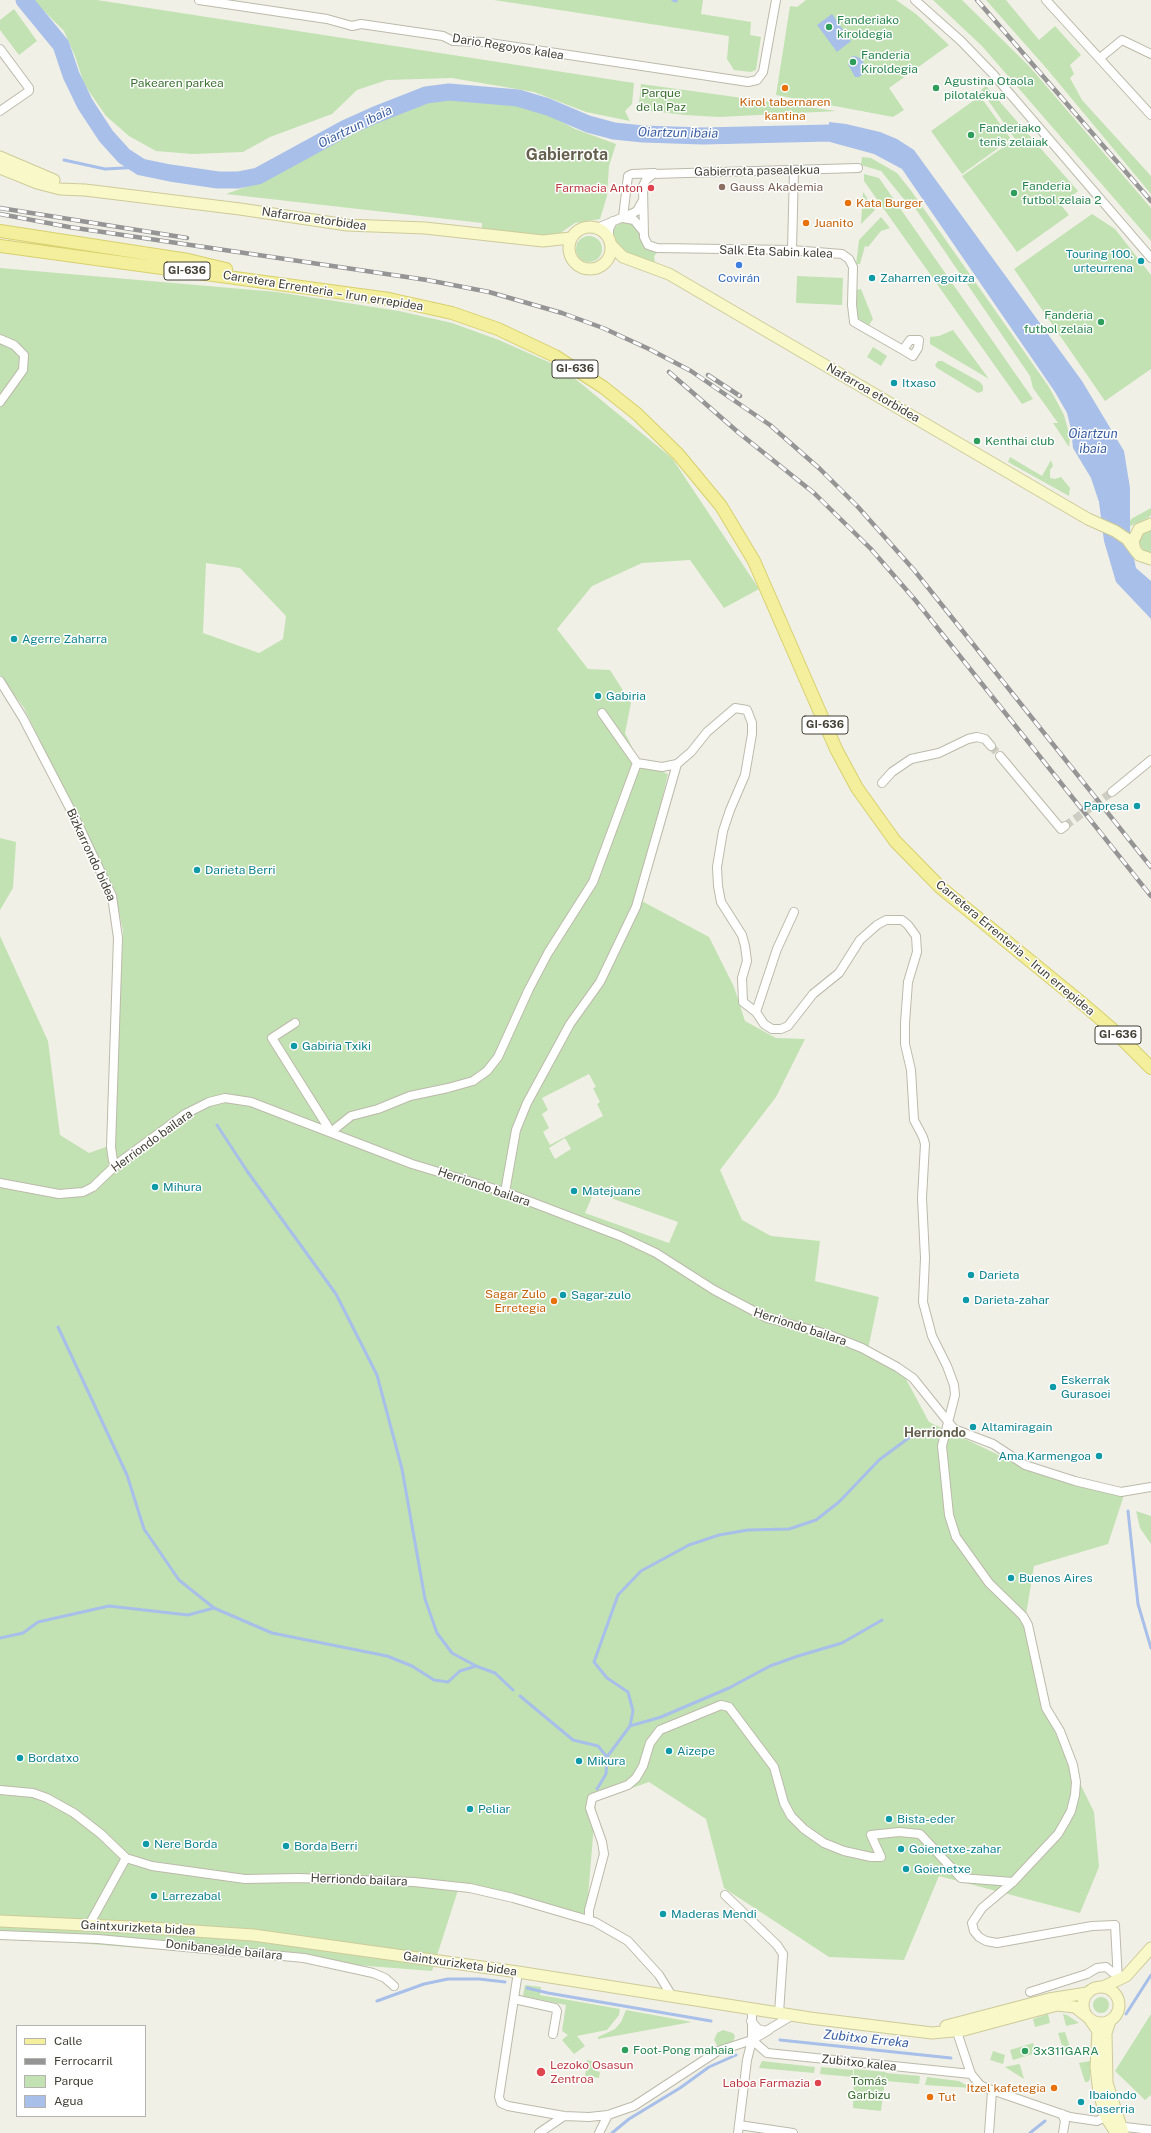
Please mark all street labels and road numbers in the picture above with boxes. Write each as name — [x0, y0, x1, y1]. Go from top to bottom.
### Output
street label: Dario Regoyos kalea — [451, 31, 565, 63]
street label: Gabierrota pasealekua — [694, 163, 820, 179]
street label: Nafarroa etorbidea — [261, 205, 367, 233]
street label: Salk Eta Sabin kalea — [719, 243, 833, 261]
road number: GI-636 — [164, 262, 210, 280]
street label: Carretera Errenteria – Irun errepidea — [222, 268, 424, 314]
road number: GI-636 — [552, 360, 598, 378]
street label: Nafarroa etorbidea — [824, 360, 922, 426]
road number: GI-636 — [802, 716, 848, 734]
street label: Bizkarrondo bidea — [63, 806, 119, 904]
street label: Carretera Errenteria – Irun errepidea — [933, 877, 1097, 1019]
road number: GI-636 — [1095, 1026, 1141, 1044]
street label: Herriondo bailara — [109, 1107, 195, 1175]
street label: Herriondo bailara — [436, 1164, 532, 1210]
street label: Herriondo bailara — [752, 1305, 848, 1349]
street label: Herriondo bailara — [310, 1871, 408, 1889]
street label: Gaintxurizketa bidea — [80, 1918, 196, 1938]
street label: Donibanealde bailara — [165, 1937, 283, 1963]
street label: Gaintxurizketa bidea — [402, 1949, 518, 1979]
street label: Zubitxo kalea — [821, 2052, 897, 2074]

